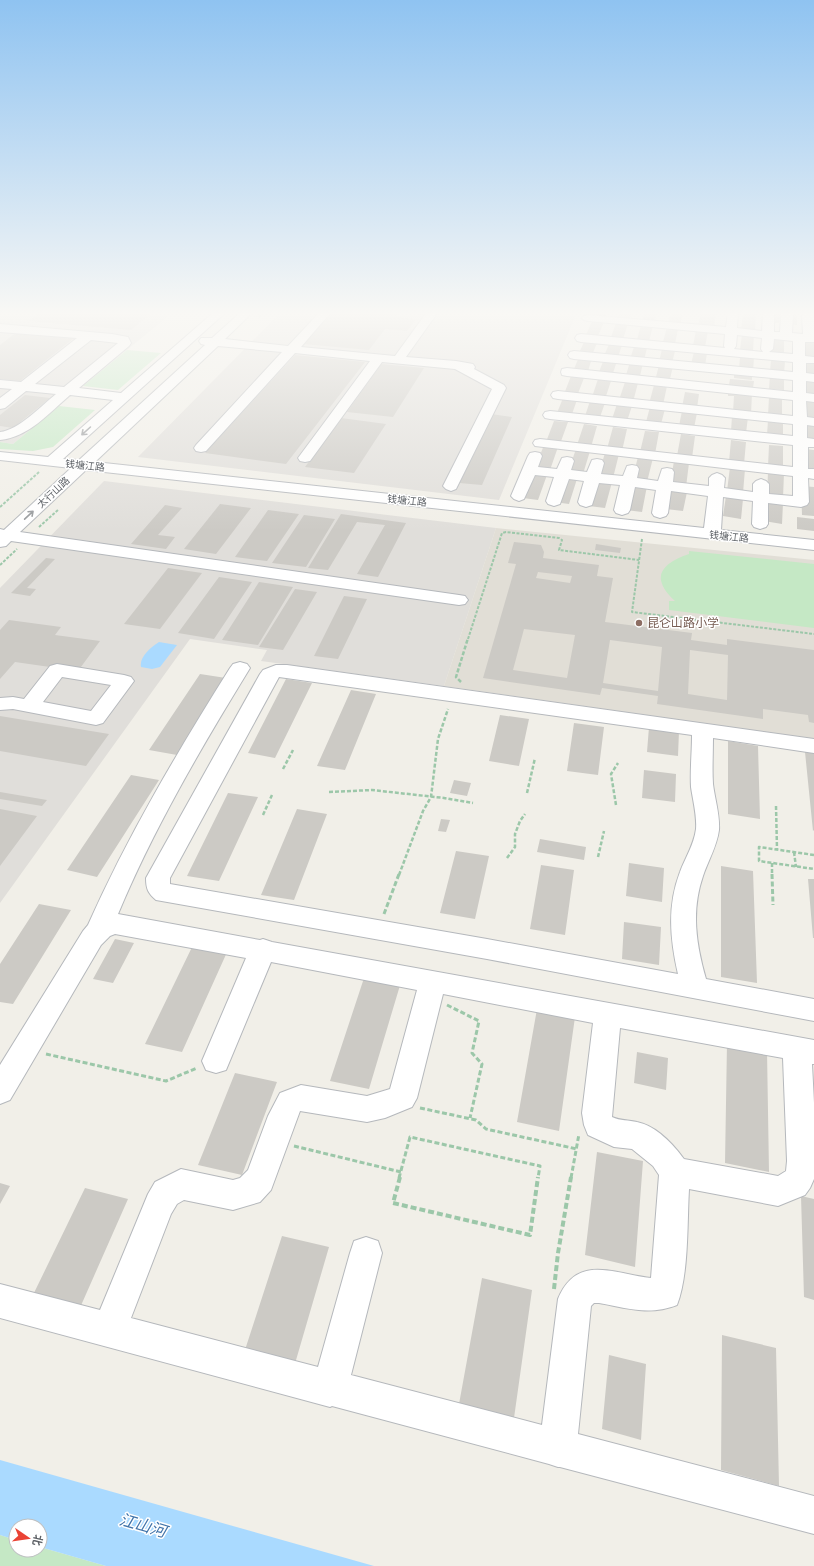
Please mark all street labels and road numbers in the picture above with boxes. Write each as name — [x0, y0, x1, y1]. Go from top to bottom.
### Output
street label: 钱塘江路 — [64, 457, 106, 474]
street label: 太行山路 — [34, 474, 72, 511]
street label: 钱塘江路 — [386, 492, 428, 509]
street label: 钱塘江路 — [708, 528, 750, 545]

